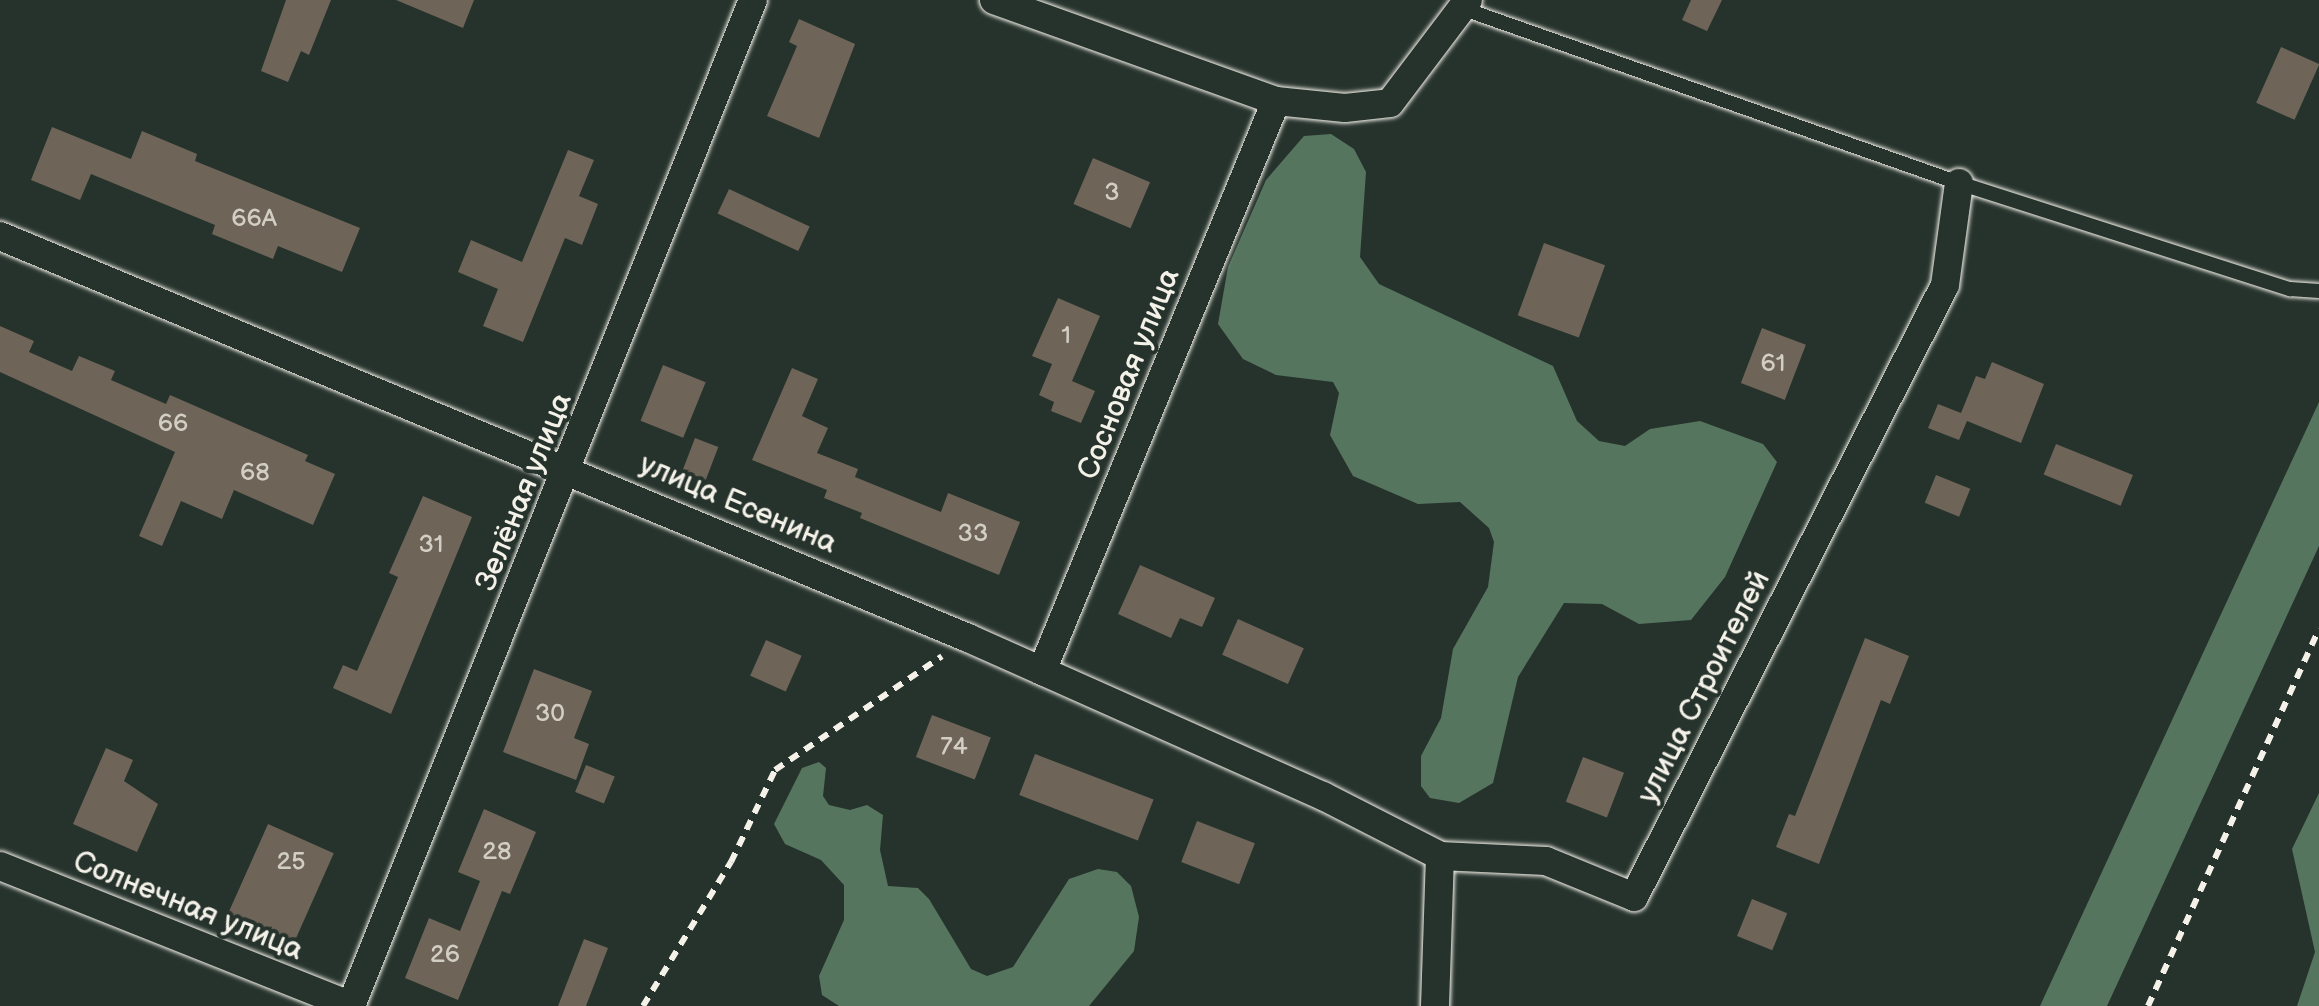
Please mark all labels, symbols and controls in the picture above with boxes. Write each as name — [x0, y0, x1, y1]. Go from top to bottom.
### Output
house number: 3 — [1104, 178, 1120, 208]
house number: 66А — [231, 204, 277, 234]
street label: Сосновая улица — [1070, 263, 1188, 485]
house number: 1 — [1061, 321, 1071, 351]
house number: 61 — [1761, 349, 1785, 379]
street label: Зелёная улица — [468, 388, 580, 596]
house number: 66 — [158, 409, 188, 439]
street label: улица Есенина — [634, 446, 842, 562]
house number: 68 — [240, 458, 270, 488]
house number: 33 — [958, 519, 988, 549]
house number: 31 — [418, 530, 444, 560]
street label: улица Строителей — [1630, 565, 1778, 809]
house number: 30 — [535, 699, 565, 729]
house number: 74 — [940, 732, 968, 762]
house number: 28 — [482, 837, 512, 867]
street label: Солнечная улица — [68, 844, 308, 968]
house number: 25 — [276, 847, 306, 877]
house number: 26 — [430, 940, 460, 970]

